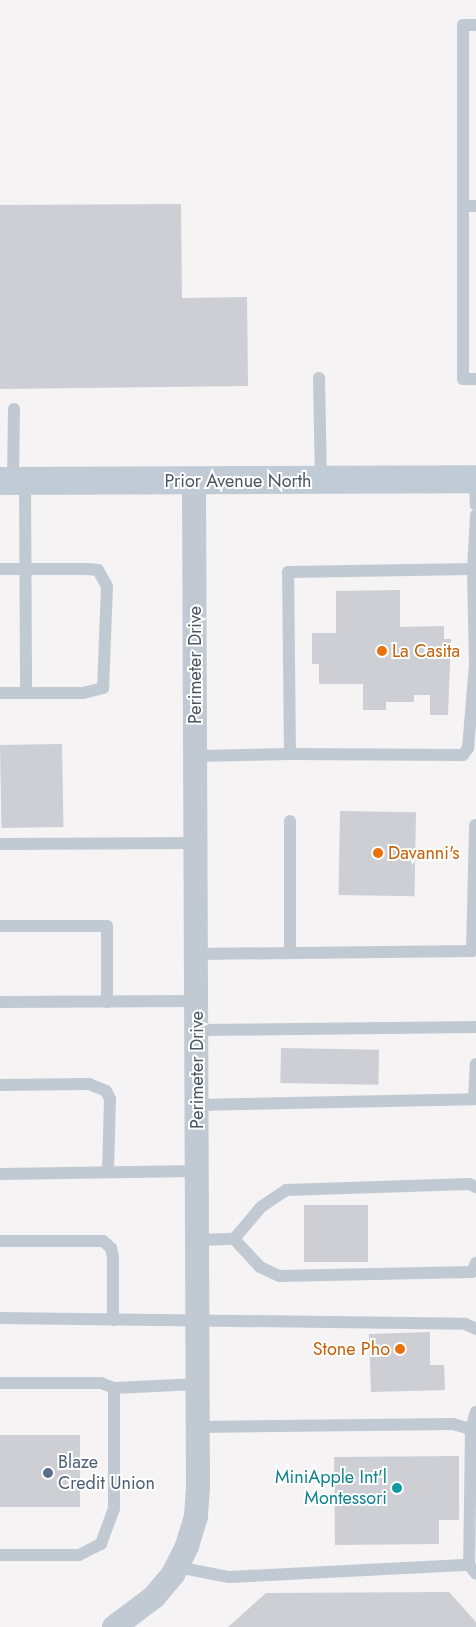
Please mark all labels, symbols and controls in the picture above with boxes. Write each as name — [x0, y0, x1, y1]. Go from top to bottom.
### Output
street label: Prior Avenue North — [165, 470, 311, 492]
street label: Perimeter Drive — [184, 606, 206, 724]
place label: La Casita — [392, 640, 460, 662]
marker: La Casita — [376, 645, 388, 657]
place label: Davanni's — [388, 842, 460, 864]
marker: Davanni's — [372, 847, 384, 859]
street label: Perimeter Drive — [186, 1011, 208, 1129]
place label: Stone Pho — [313, 1338, 390, 1360]
marker: Stone Pho — [394, 1343, 406, 1355]
place label: Blaze Credit Union — [58, 1452, 155, 1495]
marker: Blaze Credit Union — [42, 1467, 54, 1479]
place label: MiniApple Int'l Montessori — [275, 1467, 387, 1510]
marker: MiniApple Int'l Montessori — [391, 1482, 403, 1494]

